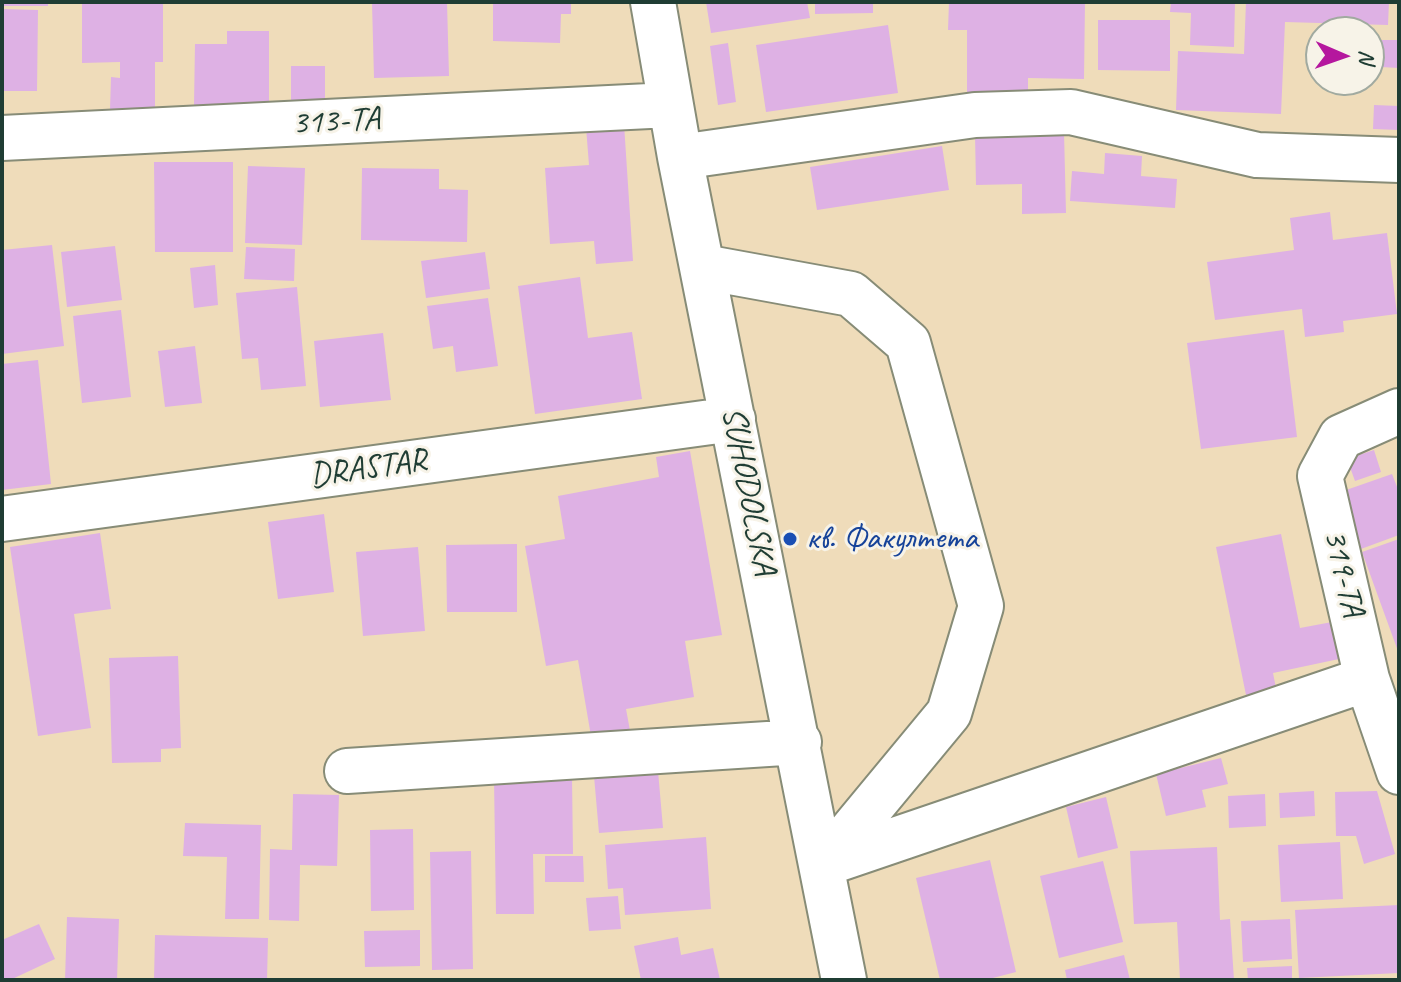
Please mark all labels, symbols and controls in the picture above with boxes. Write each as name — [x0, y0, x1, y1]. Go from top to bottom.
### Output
north arrow — [1305, 16, 1385, 96]
text: N — [1353, 49, 1381, 64]
street label: 313-ТА — [291, 99, 381, 145]
street label: SUHODOLSKA — [712, 404, 784, 578]
street label: DRASTAR — [307, 441, 429, 497]
place label: кв. Факултета — [806, 519, 978, 559]
street label: 319-ТА — [1313, 526, 1373, 620]
marker: кв. Факултета — [781, 530, 799, 548]

